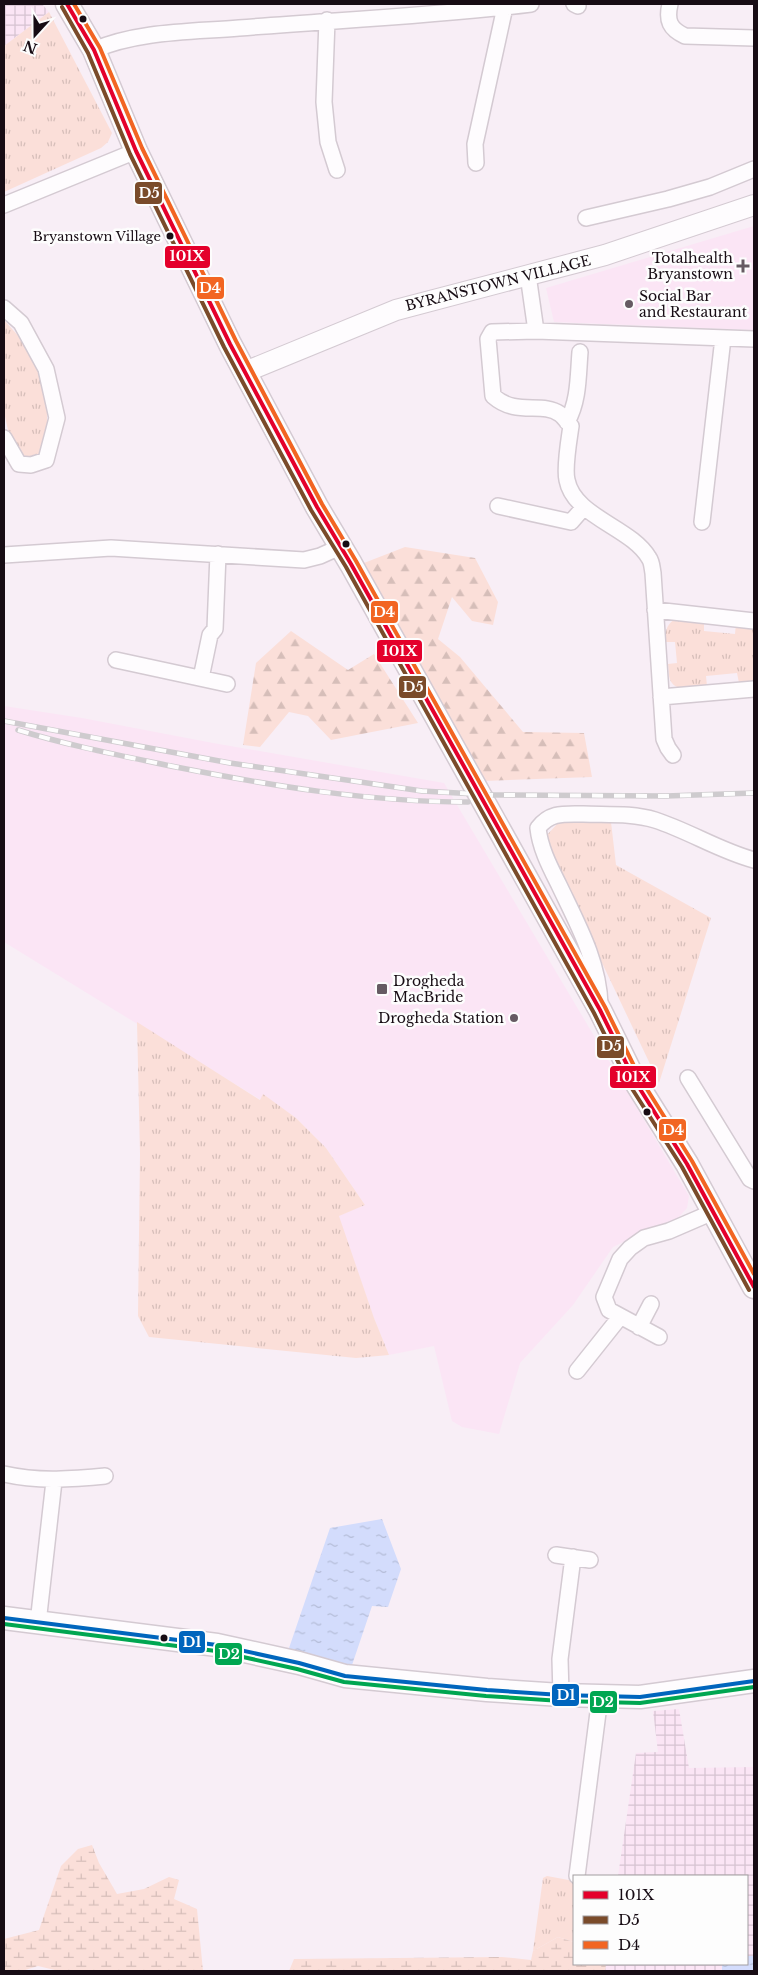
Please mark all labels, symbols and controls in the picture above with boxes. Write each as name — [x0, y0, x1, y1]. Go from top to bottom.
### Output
north arrow — [10, 10, 60, 60]
unlabelled marker — [78, 14, 88, 24]
text: N — [21, 36, 40, 58]
line badge: D5 — [134, 181, 163, 205]
text: D5 — [138, 184, 160, 202]
place label: Bryanstown Village — [33, 228, 161, 245]
marker: Bryanstown Village — [165, 231, 175, 241]
line badge: 101X — [164, 245, 211, 269]
text: 101X — [170, 247, 206, 265]
place label: Totalhealth Bryanstown — [647, 249, 733, 283]
street label: BYRANSTOWN VILLAGE — [403, 251, 593, 315]
marker: Totalhealth Bryanstown — [737, 260, 749, 272]
line badge: D4 — [196, 276, 225, 300]
text: D4 — [199, 279, 221, 297]
place label: Social Bar and Restaurant — [639, 287, 748, 321]
marker: Social Bar and Restaurant — [623, 298, 635, 310]
unlabelled marker — [341, 539, 351, 549]
line badge: D4 — [370, 600, 399, 624]
text: D4 — [373, 603, 395, 621]
line badge: 101X — [376, 639, 423, 663]
text: 101X — [383, 642, 419, 660]
line badge: D5 — [398, 675, 427, 699]
text: D5 — [402, 678, 424, 696]
place label: Drogheda MacBride — [393, 972, 465, 1006]
marker: Drogheda MacBride — [375, 982, 389, 996]
place label: Drogheda Station — [378, 1009, 504, 1027]
marker: Drogheda Station — [508, 1012, 520, 1024]
line badge: D5 — [596, 1035, 625, 1059]
text: D5 — [600, 1037, 622, 1055]
line badge: 101X — [609, 1065, 657, 1089]
text: 101X — [616, 1068, 652, 1086]
unlabelled marker — [642, 1107, 652, 1117]
line badge: D4 — [658, 1118, 687, 1142]
text: D4 — [662, 1121, 684, 1139]
line badge: D1 — [178, 1630, 206, 1654]
unlabelled marker — [159, 1633, 169, 1643]
text: D1 — [183, 1633, 201, 1651]
line badge: D2 — [214, 1642, 243, 1666]
text: D2 — [218, 1645, 240, 1663]
line badge: D1 — [551, 1683, 580, 1707]
text: D1 — [557, 1686, 575, 1704]
line badge: D2 — [589, 1690, 618, 1714]
text: D2 — [592, 1693, 614, 1711]
legend — [573, 1875, 748, 1965]
text: 101X — [618, 1885, 655, 1904]
text: D5 — [618, 1910, 640, 1929]
text: D4 — [618, 1935, 640, 1954]

